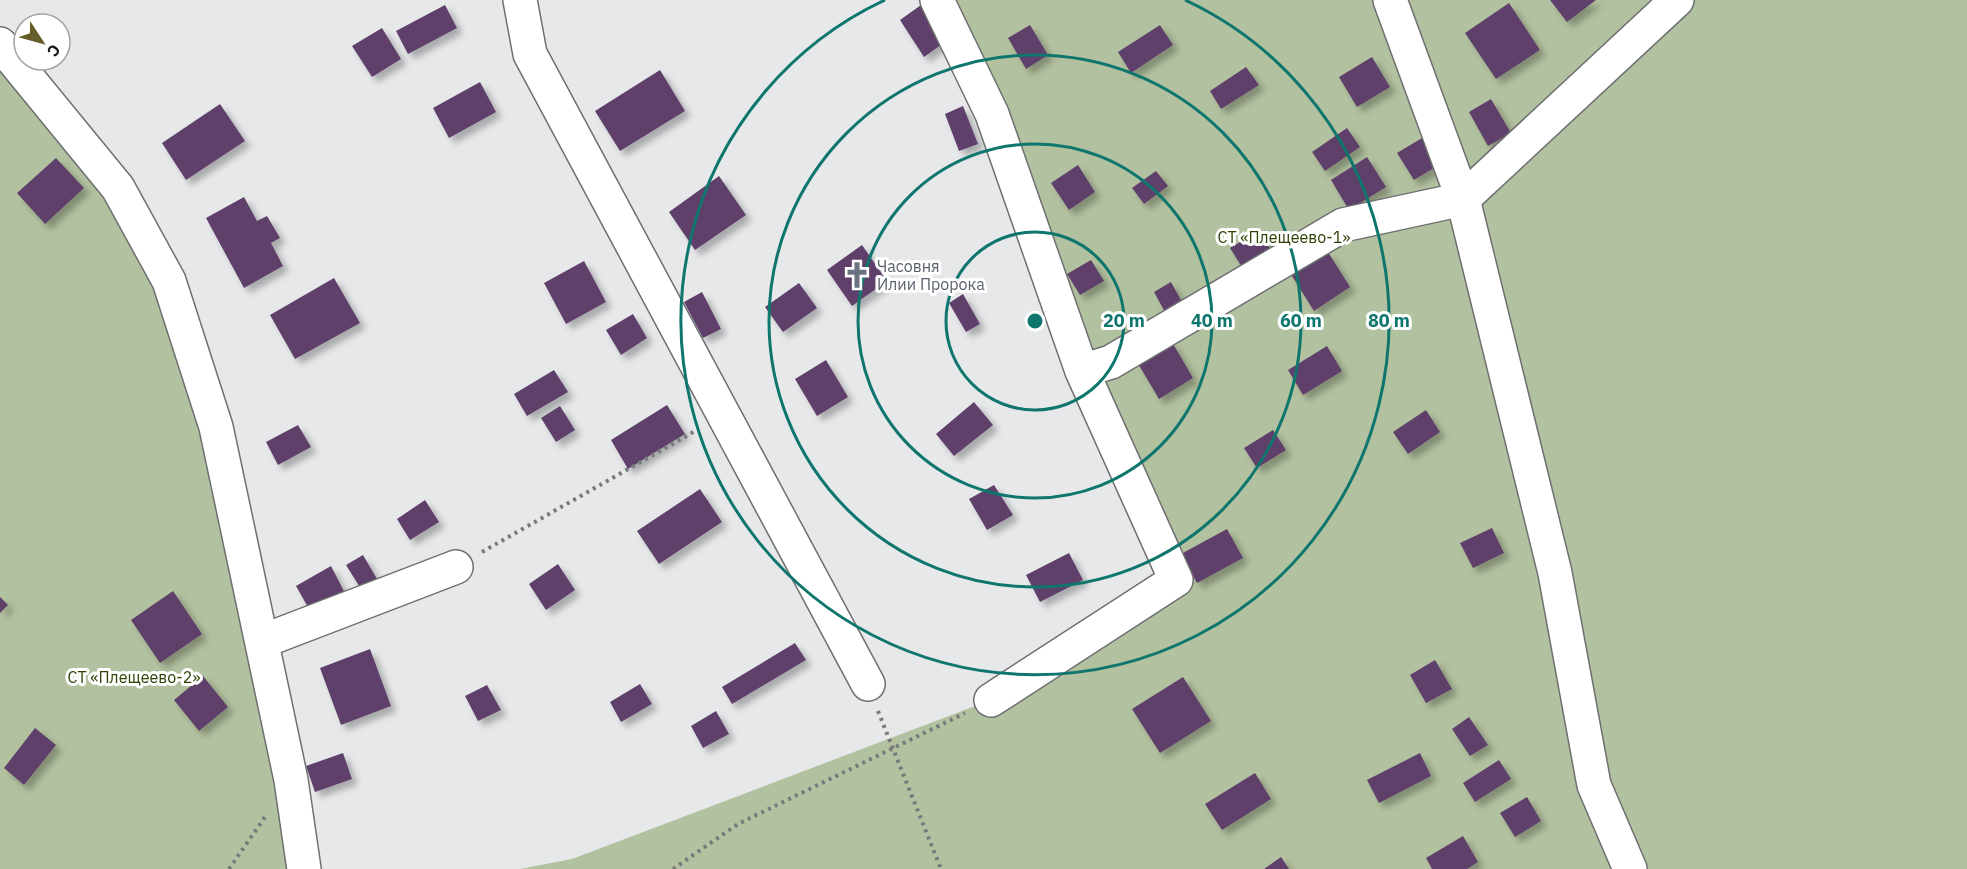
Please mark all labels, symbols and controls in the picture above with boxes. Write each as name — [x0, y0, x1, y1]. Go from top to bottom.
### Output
north arrow — [12, 12, 72, 72]
text: С — [43, 41, 65, 61]
park label: СТ «Плещеево-1» — [1218, 227, 1350, 247]
place label: Часовня Илии Пророка — [877, 256, 985, 294]
church icon: Часовня Илии Пророка — [842, 260, 872, 290]
text: 20 m — [1103, 309, 1145, 332]
text: 40 m — [1191, 309, 1233, 332]
text: 60 m — [1280, 309, 1322, 332]
text: 80 m — [1368, 309, 1410, 332]
centre of rings — [1025, 311, 1045, 331]
park label: СТ «Плещеево-2» — [68, 667, 200, 687]

